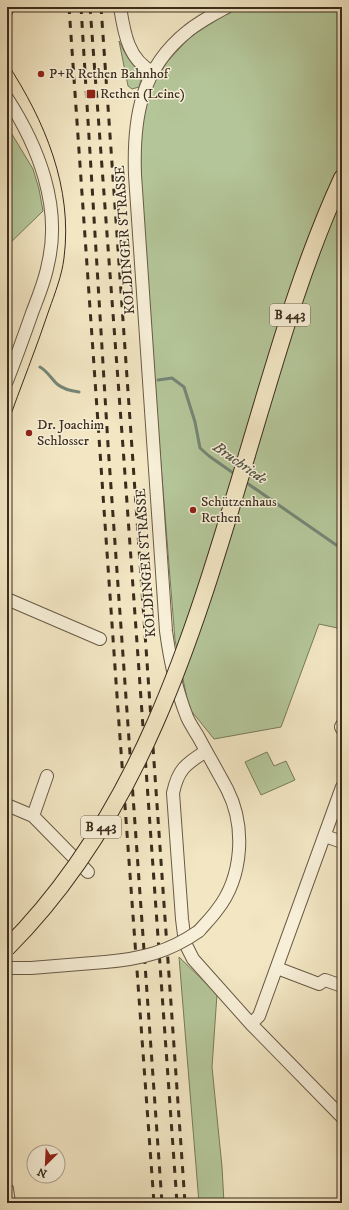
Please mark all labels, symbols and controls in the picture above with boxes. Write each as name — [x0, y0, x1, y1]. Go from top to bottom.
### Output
place label: P+R Rethen Bahnhof — [49, 65, 171, 83]
marker: P+R Rethen Bahnhof — [36, 69, 46, 79]
place label: Rethen (Leine) — [100, 85, 185, 103]
marker: Rethen (Leine) — [85, 88, 97, 100]
street label: KOLDINGER STRASSE — [111, 165, 139, 315]
road number: B 443 — [270, 304, 310, 326]
place label: Dr. Joachim Schlosser — [37, 416, 105, 450]
marker: Dr. Joachim Schlosser — [24, 428, 34, 438]
water label: Bruchriede — [208, 437, 271, 489]
street label: KOLDINGER STRASSE — [132, 488, 160, 638]
place label: Schützenhaus Rethen — [201, 493, 277, 527]
marker: Schützenhaus Rethen — [188, 505, 198, 515]
road number: B 443 — [81, 816, 121, 838]
north arrow — [26, 1144, 66, 1184]
text: N — [35, 1164, 49, 1180]

